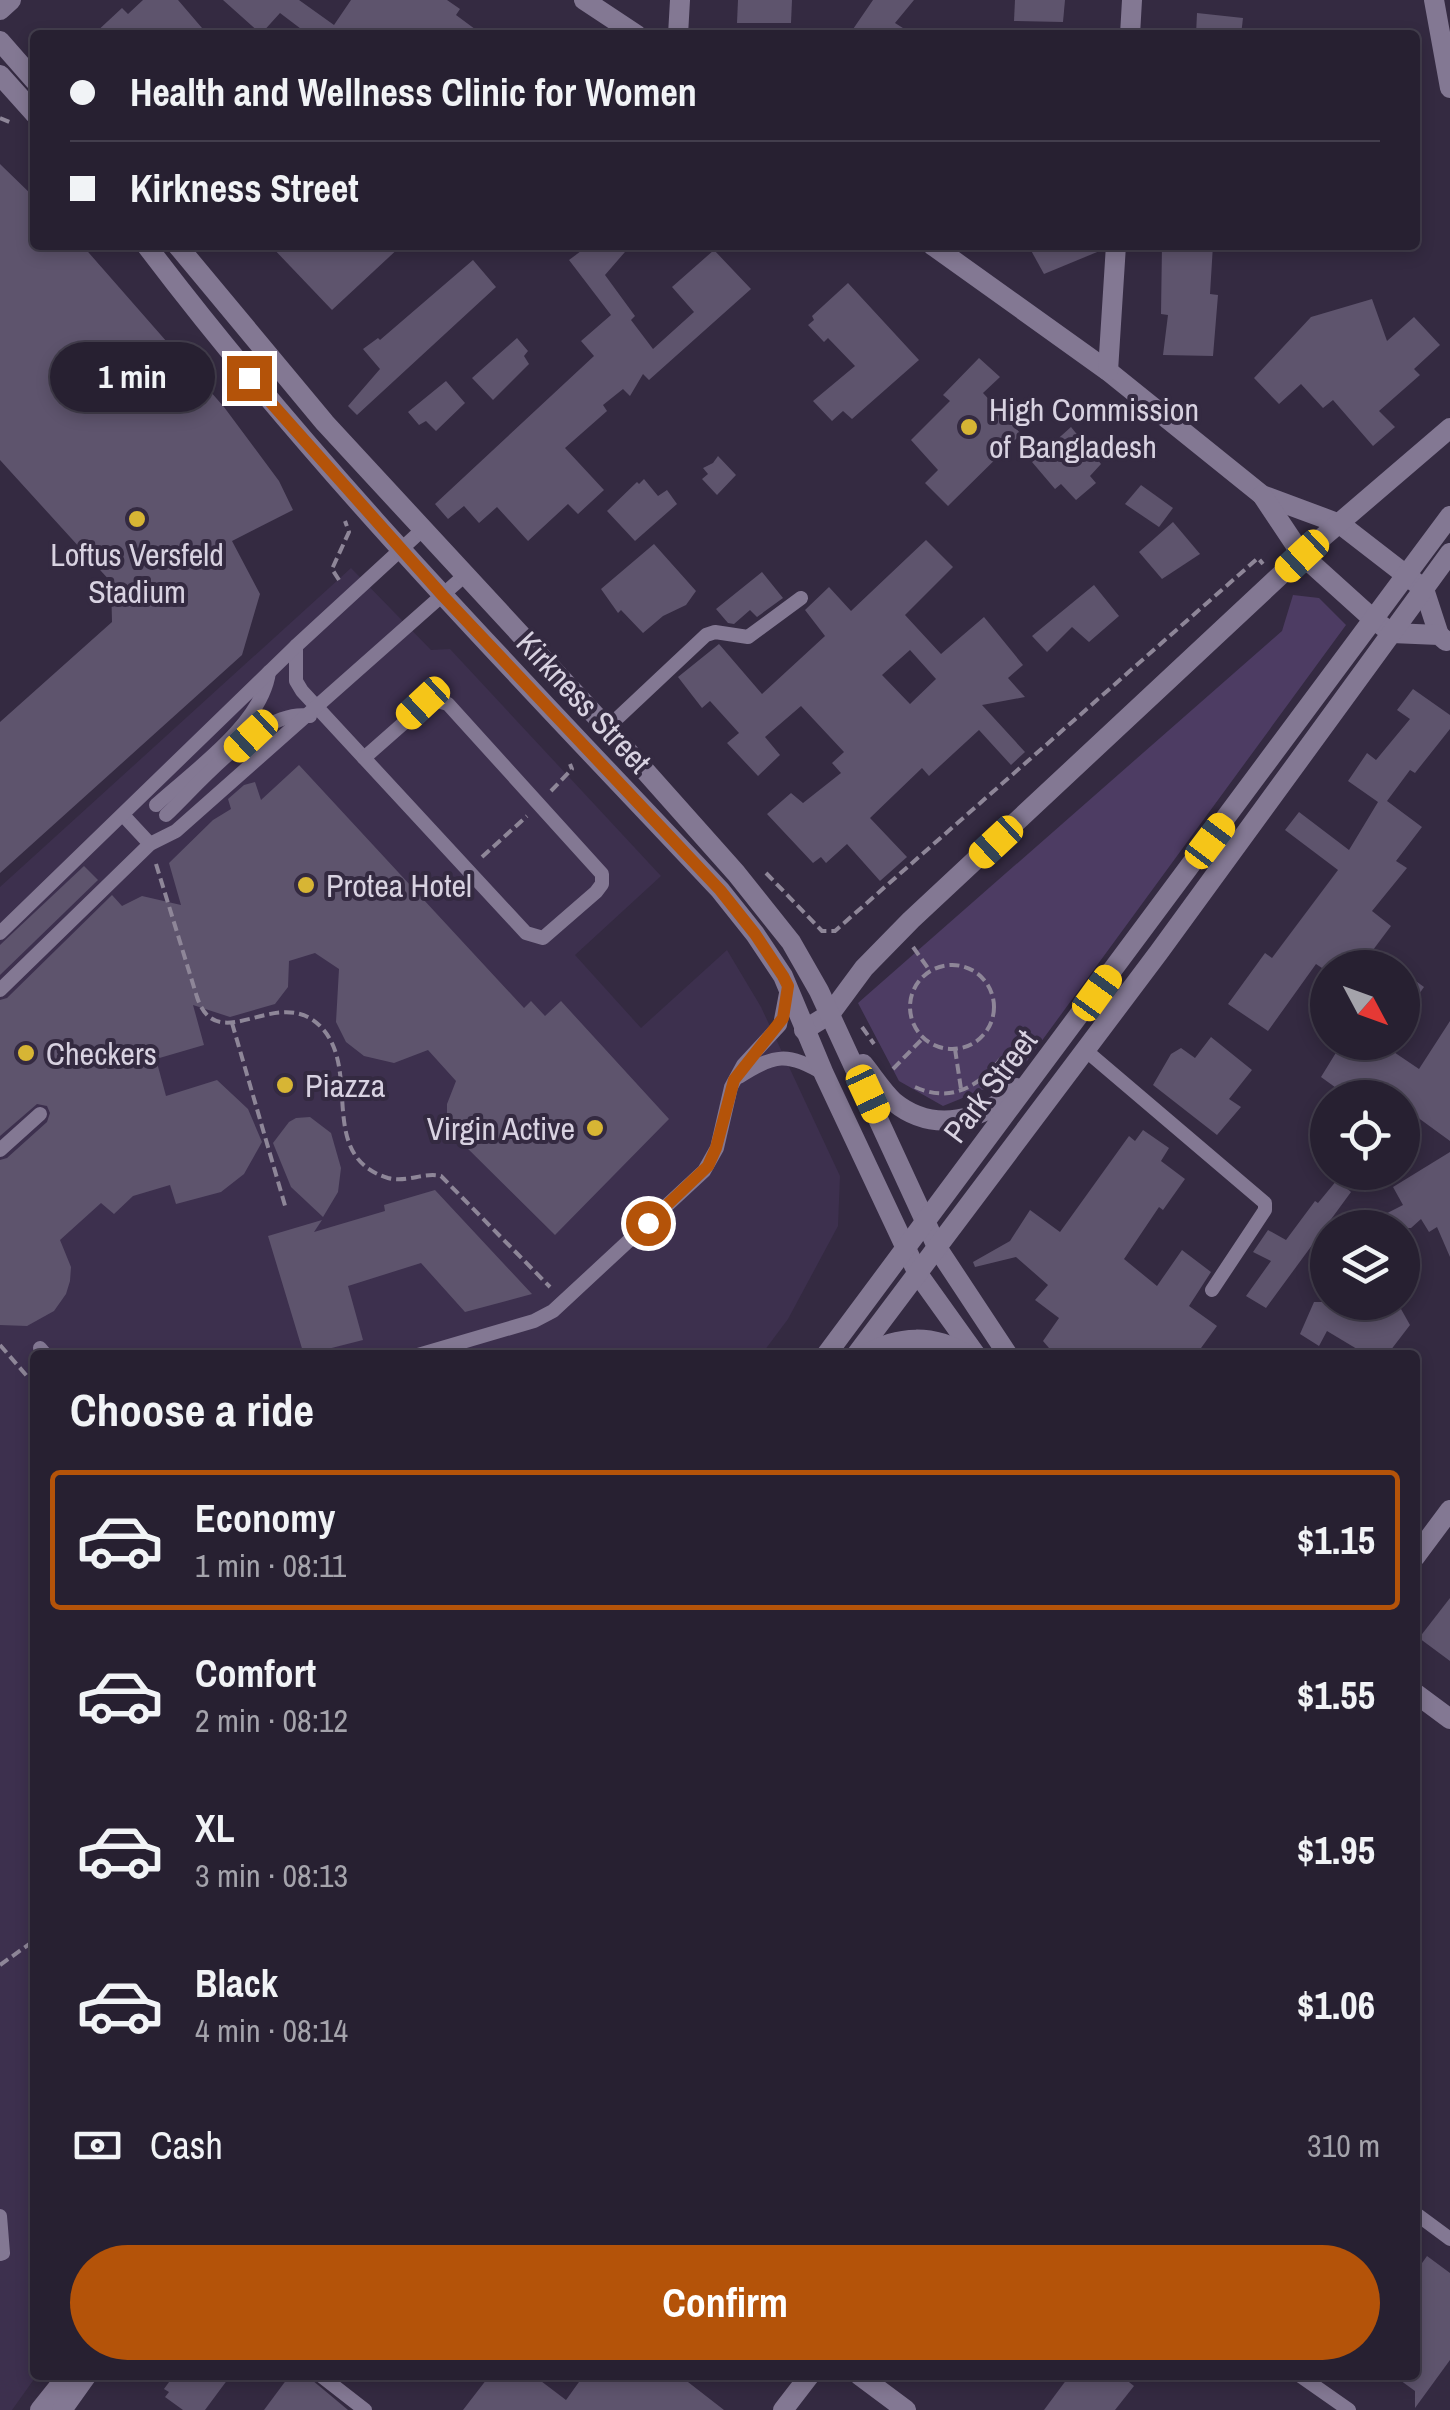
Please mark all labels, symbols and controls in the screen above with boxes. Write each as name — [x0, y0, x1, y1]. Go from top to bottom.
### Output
text: Health and Wellness Clinic for Women — [130, 67, 697, 118]
text: Kirkness Street — [130, 163, 359, 214]
callout: 1 min — [49, 343, 214, 413]
text: 1 min — [98, 355, 167, 398]
route end — [227, 356, 272, 401]
place label: High Commission of Bangladesh — [989, 388, 1199, 468]
marker: High Commission of Bangladesh — [958, 416, 980, 438]
marker: Loftus Versfeld Stadium — [126, 508, 148, 530]
car — [1270, 525, 1334, 587]
place label: Loftus Versfeld Stadium — [50, 533, 224, 613]
street label: Kirkness Street — [507, 622, 661, 782]
car — [391, 672, 455, 734]
car — [219, 705, 283, 767]
car — [1180, 808, 1240, 874]
car — [964, 811, 1028, 873]
place label: Protea Hotel — [326, 864, 472, 907]
marker: Protea Hotel — [295, 874, 317, 896]
north arrow — [1310, 950, 1420, 1060]
map controls — [1310, 950, 1420, 1320]
car — [1067, 960, 1127, 1026]
street label: Park Street — [933, 1021, 1047, 1151]
place label: Checkers — [46, 1032, 157, 1075]
marker: Checkers — [15, 1042, 37, 1064]
car — [842, 1060, 894, 1128]
place label: Piazza — [305, 1064, 386, 1107]
marker: Piazza — [274, 1074, 296, 1096]
button: locate — [1310, 1080, 1420, 1190]
place label: Virgin Active — [427, 1107, 575, 1150]
marker: Virgin Active — [584, 1117, 606, 1139]
route start — [626, 1201, 671, 1246]
button: layers — [1310, 1210, 1420, 1320]
text: Choose a ride — [70, 1379, 314, 1440]
text: Economy — [195, 1493, 335, 1544]
icon: car — [75, 1495, 165, 1585]
text: $1.15 — [1297, 1515, 1375, 1566]
text: 1 min · 08:11 — [195, 1544, 346, 1587]
text: Comfort — [195, 1648, 316, 1699]
icon: car — [75, 1650, 165, 1740]
text: $1.55 — [1297, 1670, 1375, 1721]
text: 2 min · 08:12 — [195, 1699, 348, 1742]
text: XL — [195, 1803, 235, 1854]
icon: car — [75, 1805, 165, 1895]
text: $1.95 — [1297, 1825, 1375, 1876]
text: 3 min · 08:13 — [195, 1854, 348, 1897]
text: Black — [195, 1958, 278, 2009]
icon: car — [75, 1960, 165, 2050]
text: $1.06 — [1297, 1980, 1375, 2031]
text: 4 min · 08:14 — [195, 2009, 348, 2052]
icon: cash — [70, 2118, 125, 2173]
text: Cash — [150, 2120, 223, 2171]
text: 310 m — [1307, 2124, 1380, 2167]
button: Confirm — [70, 2245, 1380, 2360]

